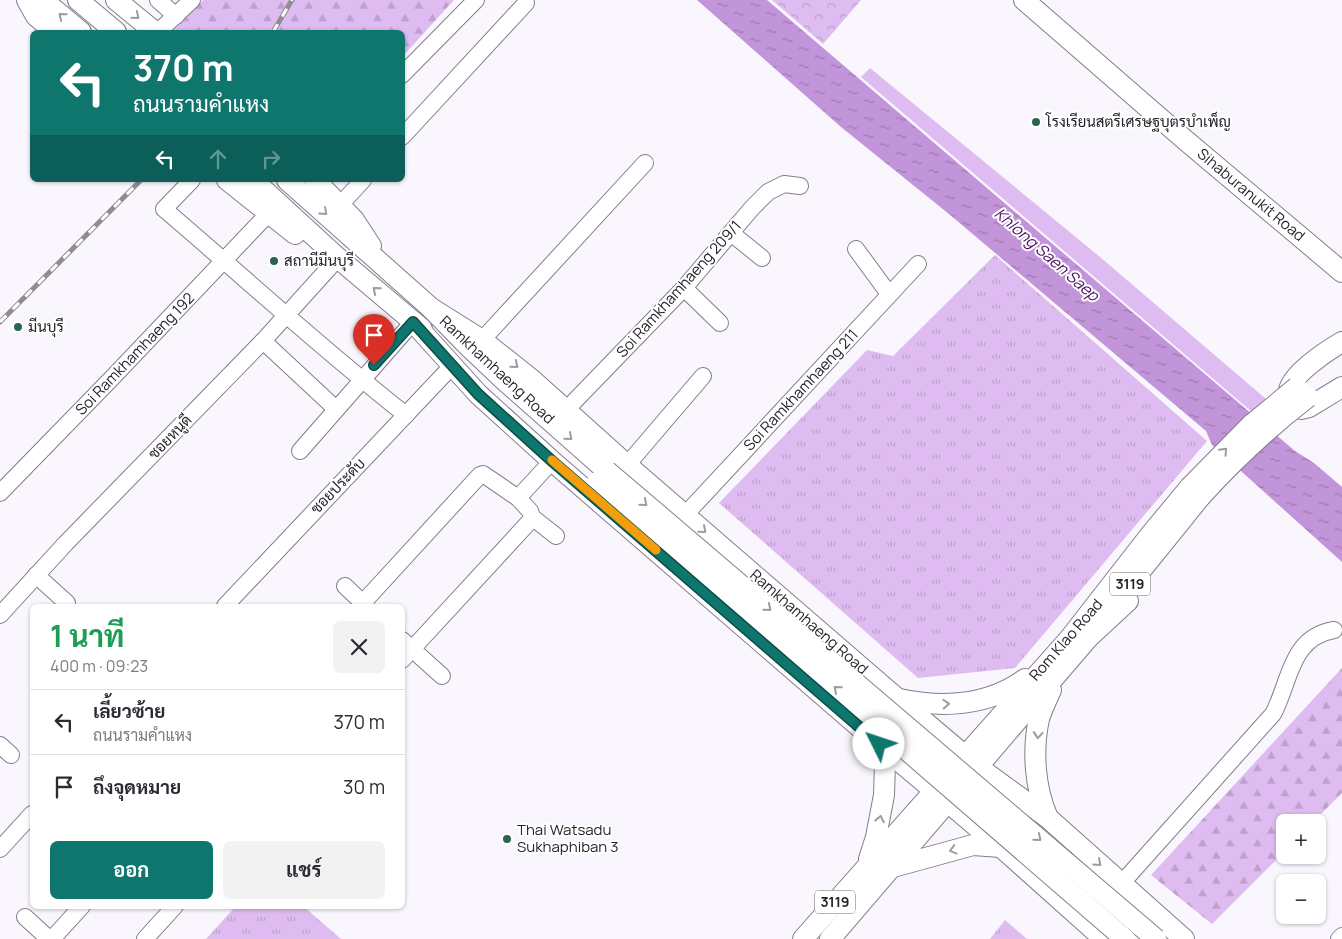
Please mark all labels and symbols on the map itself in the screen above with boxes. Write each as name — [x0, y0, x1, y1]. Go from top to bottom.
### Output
one-way arrow — [130, 11, 139, 19]
one-way arrow — [58, 13, 67, 22]
place label: โรงเรียนสตรีเศรษฐบุตรบำเพ็ญ — [1045, 111, 1231, 133]
marker: โรงเรียนสตรีเศรษฐบุตรบำเพ็ญ — [1030, 116, 1042, 128]
street label: Sihaburanukit Road — [1193, 143, 1310, 246]
water label: Khlong Saen Saep — [990, 202, 1105, 307]
one-way arrow — [318, 207, 327, 216]
street label: Soi Ramkhamhaeng 209/1 — [611, 216, 746, 362]
place label: สถานีมีนบุรี — [284, 250, 354, 272]
marker: สถานีมีนบุรี — [268, 255, 280, 267]
one-way arrow — [372, 287, 381, 296]
street label: Soi Ramkhamhaeng 192 — [71, 288, 199, 420]
street label: Ramkhamhaeng Road — [435, 311, 559, 428]
pin — [353, 314, 395, 365]
place label: มีนบุรี — [28, 316, 64, 338]
marker: มีนบุรี — [12, 321, 24, 333]
street label: Soi Ramkhamhaeng 211 — [739, 324, 863, 455]
one-way arrow — [509, 360, 518, 368]
street label: ซอยหนูดี — [143, 410, 196, 464]
one-way arrow — [563, 431, 572, 440]
one-way arrow — [1218, 448, 1227, 457]
street label: ซอยประดับ — [306, 453, 370, 518]
one-way arrow — [639, 497, 648, 506]
one-way arrow — [697, 525, 706, 534]
street label: Ramkhamhaeng Road — [746, 564, 873, 679]
road number: 3119 — [1110, 572, 1150, 596]
street label: Rom Klao Road — [1024, 594, 1107, 685]
one-way arrow — [762, 602, 771, 611]
one-way arrow — [833, 686, 842, 695]
one-way arrow — [942, 699, 950, 710]
position arrow — [852, 717, 904, 769]
one-way arrow — [1033, 731, 1044, 739]
one-way arrow — [874, 814, 884, 823]
place label: Thai Watsadu Sukhaphiban 3 — [517, 819, 619, 857]
marker: Thai Watsadu Sukhaphiban 3 — [501, 833, 513, 845]
one-way arrow — [1032, 833, 1041, 841]
one-way arrow — [949, 845, 958, 855]
one-way arrow — [1092, 857, 1101, 866]
road number: 3119 — [815, 890, 855, 914]

